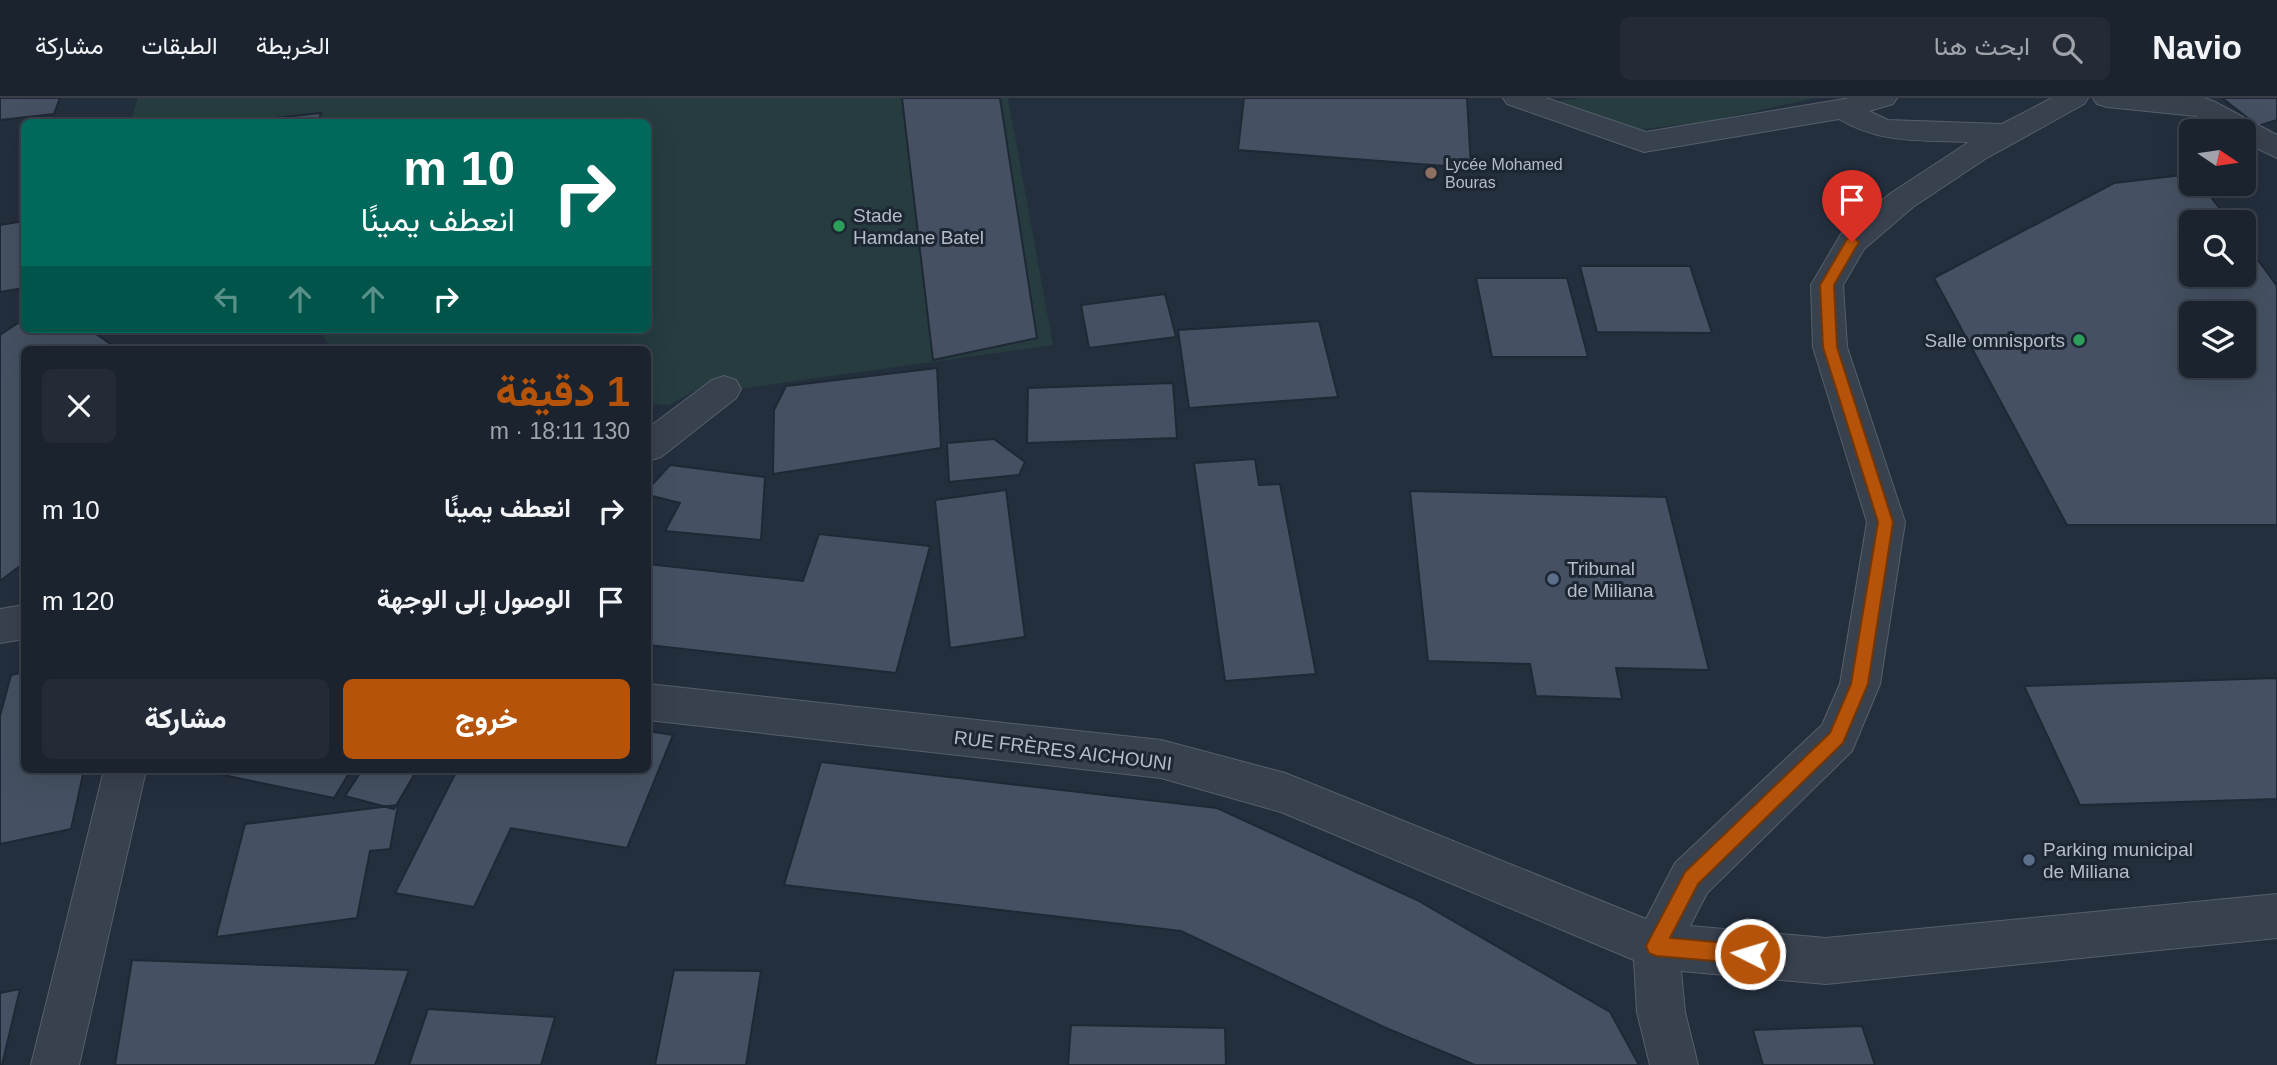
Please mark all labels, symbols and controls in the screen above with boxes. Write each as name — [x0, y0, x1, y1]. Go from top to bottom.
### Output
search box — [1620, 17, 2110, 80]
icon: search — [2048, 29, 2086, 67]
text: Navio — [2152, 29, 2242, 66]
text: ابحث هنا — [1934, 31, 2030, 61]
text: مشاركة — [35, 32, 103, 59]
text: الطبقات — [141, 32, 218, 59]
text: الخريطة — [256, 32, 330, 59]
north arrow — [2179, 119, 2256, 196]
map controls — [2179, 119, 2256, 378]
text: 10 m — [403, 141, 515, 195]
icon: right — [539, 147, 630, 238]
place label: Lycée Mohamed Bouras — [1445, 156, 1563, 191]
marker: Lycée Mohamed Bouras — [1423, 165, 1439, 181]
pin — [1822, 170, 1882, 242]
icon: arrive — [1833, 181, 1871, 219]
text: انعطف يمينًا — [361, 202, 515, 238]
place label: Stade Hamdane Batel — [853, 205, 984, 248]
button: search — [2179, 210, 2256, 287]
marker: Stade Hamdane Batel — [831, 218, 847, 234]
icon: left — [208, 280, 246, 318]
icon: ahead — [281, 280, 319, 318]
icon: ahead — [354, 280, 392, 318]
icon: right — [427, 280, 465, 318]
button: layers — [2179, 301, 2256, 378]
place label: Salle omnisports — [1925, 330, 2065, 351]
marker: Salle omnisports — [2071, 332, 2087, 348]
text: 1 دقيقة — [496, 368, 630, 415]
button: close — [42, 369, 116, 443]
text: 130 m · 18:11 — [490, 418, 630, 444]
icon: right — [592, 492, 630, 530]
text: انعطف يمينًا — [444, 493, 571, 523]
text: 10 m — [42, 495, 100, 525]
place label: Tribunal de Miliana — [1567, 558, 1654, 601]
marker: Tribunal de Miliana — [1545, 571, 1561, 587]
icon: arrive — [592, 583, 630, 621]
text: الوصول إلى الوجهة — [377, 584, 571, 614]
text: 120 m — [42, 586, 114, 616]
button: مشاركة — [42, 679, 329, 759]
button: خروج — [343, 679, 630, 759]
street label: RUE FRÈRES AICHOUNI — [953, 727, 1173, 774]
place label: Parking municipal de Miliana — [2043, 839, 2193, 882]
marker: Parking municipal de Miliana — [2021, 852, 2037, 868]
position arrow — [1713, 917, 1787, 991]

